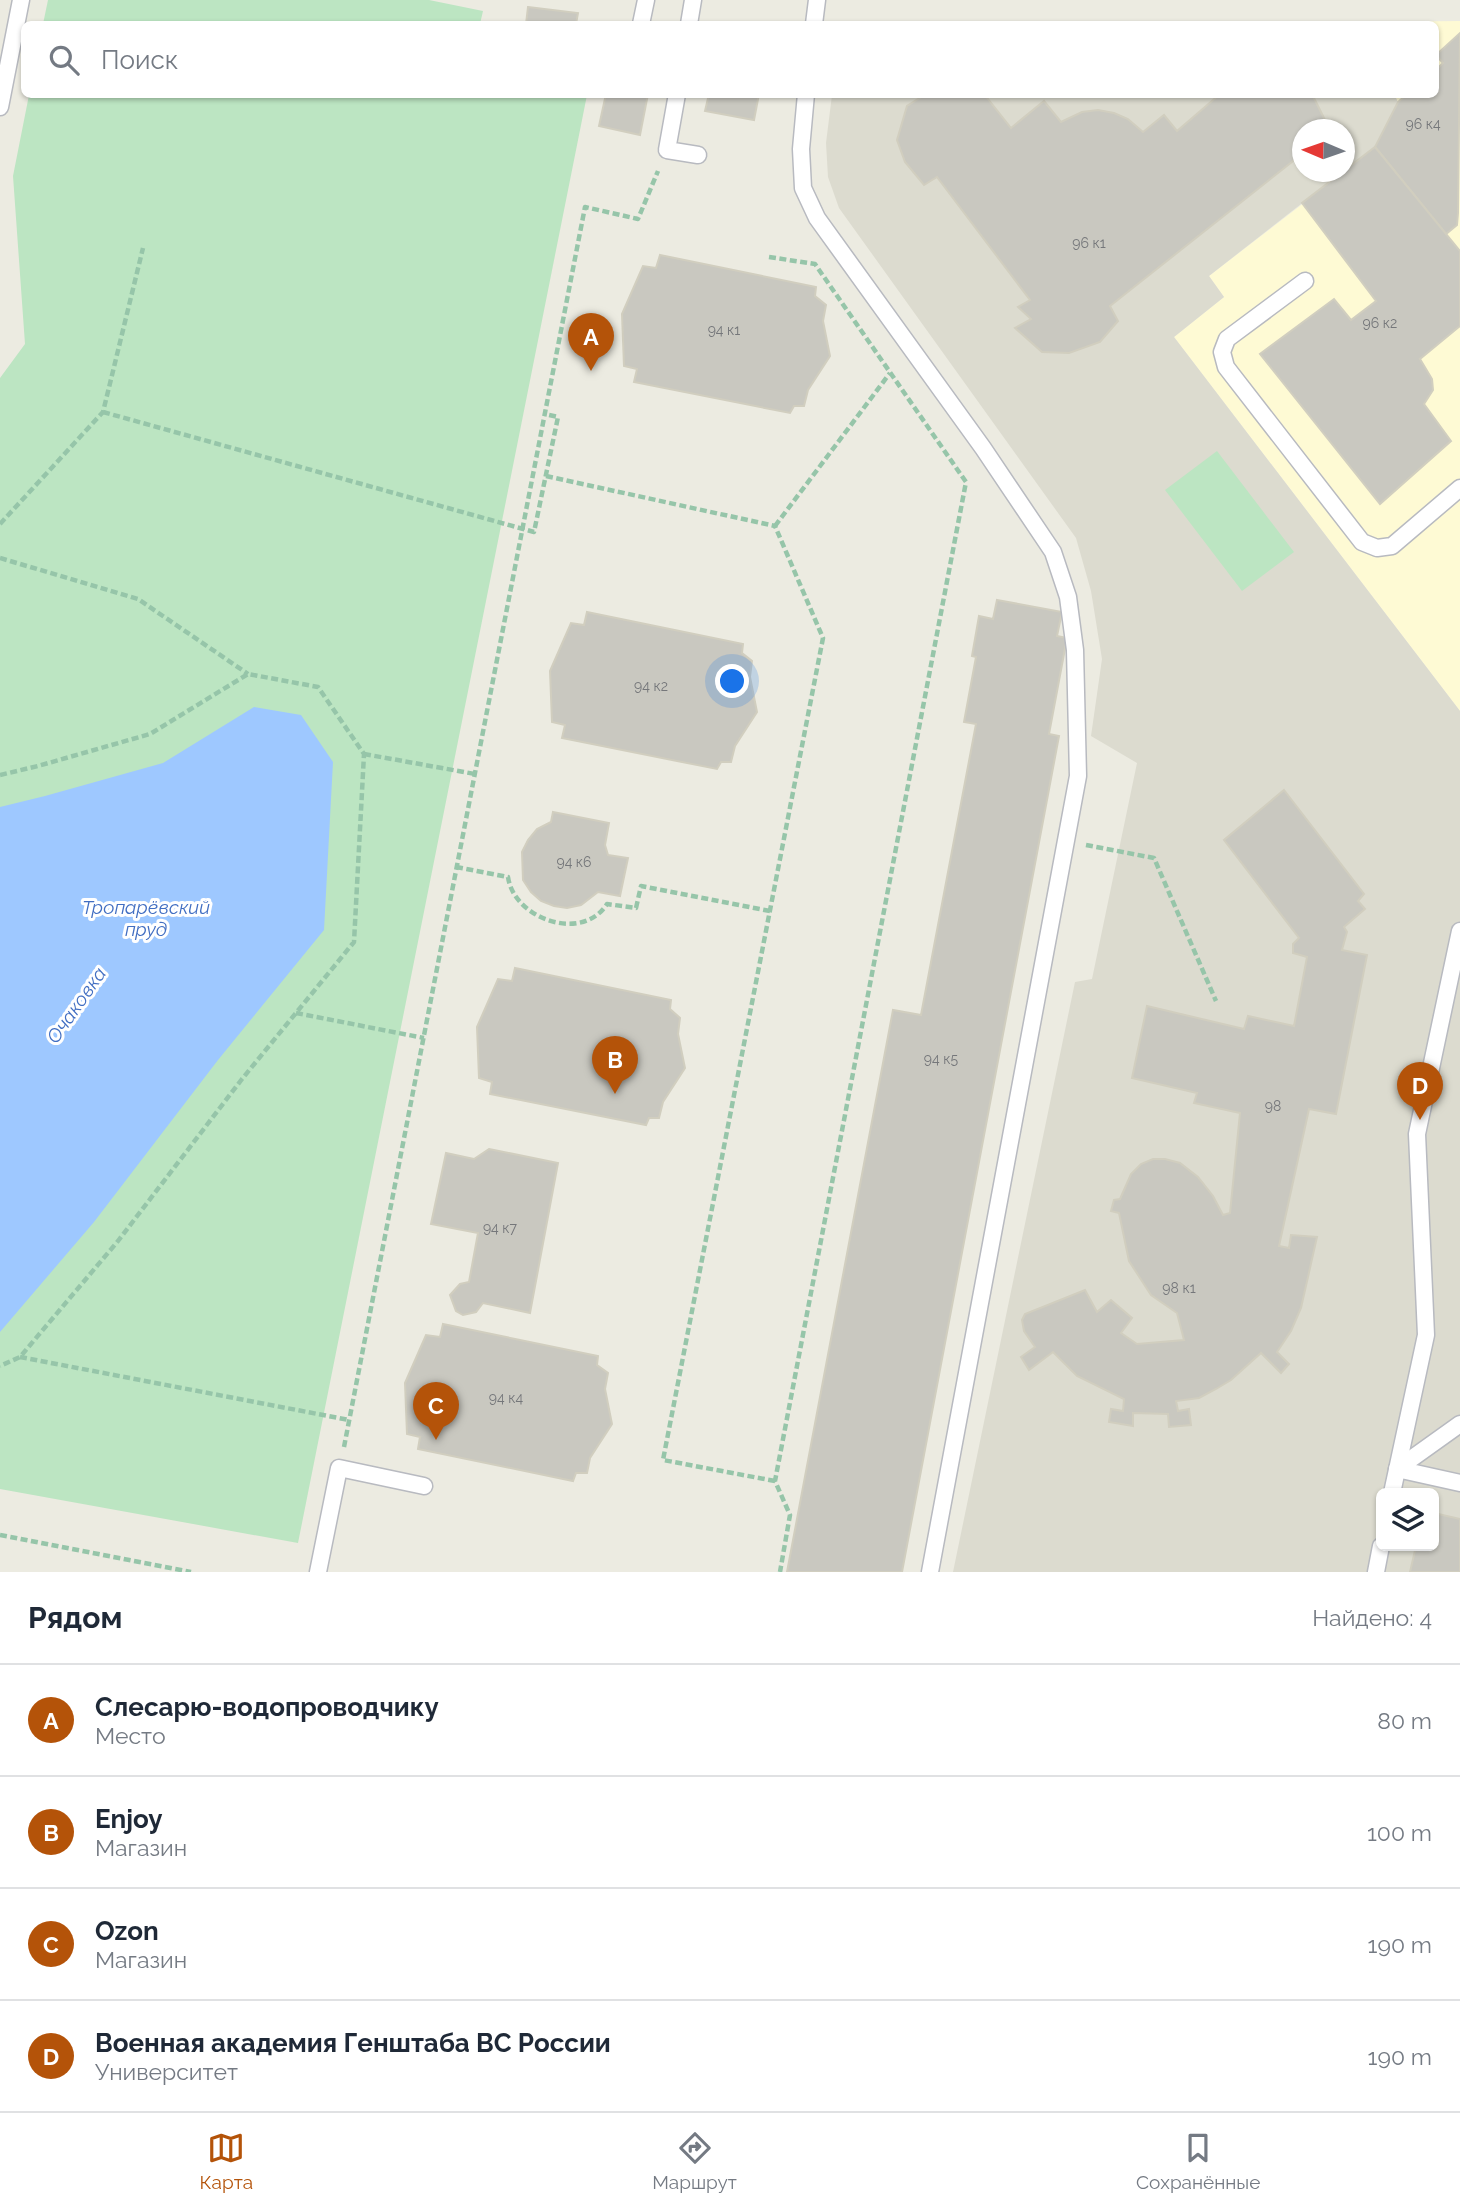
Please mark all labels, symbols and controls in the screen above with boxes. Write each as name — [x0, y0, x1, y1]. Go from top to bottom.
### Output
search box — [21, 21, 1439, 98]
icon: search — [45, 41, 83, 79]
text: Поиск — [101, 45, 178, 75]
house number: 96 к4 — [1405, 116, 1441, 132]
north arrow — [1292, 119, 1355, 182]
house number: 96 к1 — [1072, 235, 1106, 251]
pin: A — [568, 313, 614, 371]
house number: 96 к2 — [1363, 315, 1397, 331]
house number: 94 к1 — [708, 322, 740, 338]
your location — [715, 664, 749, 698]
house number: 94 к2 — [634, 678, 668, 694]
house number: 94 к6 — [556, 854, 592, 870]
water label: Тропарёвский пруд — [82, 896, 210, 940]
water label: Очаковка — [42, 963, 110, 1047]
pin: B — [592, 1036, 638, 1094]
house number: 94 к5 — [924, 1051, 959, 1067]
pin: D — [1397, 1062, 1443, 1120]
house number: 98 — [1265, 1098, 1281, 1114]
house number: 94 к7 — [483, 1220, 518, 1236]
house number: 98 к1 — [1162, 1280, 1196, 1296]
pin: C — [413, 1382, 459, 1440]
house number: 94 к4 — [489, 1390, 524, 1406]
map controls — [1376, 1488, 1439, 1551]
button: layers — [1376, 1488, 1439, 1551]
text: Рядом — [28, 1600, 122, 1635]
text: Найдено: 4 — [1312, 1604, 1432, 1631]
text: Слесарю-водопроводчику — [95, 1692, 439, 1722]
text: A — [43, 1707, 59, 1734]
text: 80 m — [1377, 1707, 1432, 1734]
text: Место — [95, 1722, 166, 1749]
text: Enjoy — [95, 1804, 163, 1834]
text: B — [43, 1819, 59, 1846]
text: 100 m — [1367, 1819, 1432, 1846]
text: Магазин — [95, 1834, 187, 1861]
text: Ozon — [95, 1916, 159, 1946]
text: C — [43, 1931, 59, 1958]
text: 190 m — [1368, 1931, 1432, 1958]
text: Магазин — [95, 1946, 187, 1973]
text: Военная академия Генштаба ВС России — [95, 2028, 611, 2058]
text: D — [43, 2043, 59, 2070]
text: 190 m — [1368, 2043, 1432, 2070]
text: Университет — [95, 2058, 238, 2085]
tab: Карта — [200, 2129, 253, 2193]
tab: Маршрут — [652, 2129, 737, 2193]
tab: Сохранённые — [1136, 2129, 1260, 2193]

